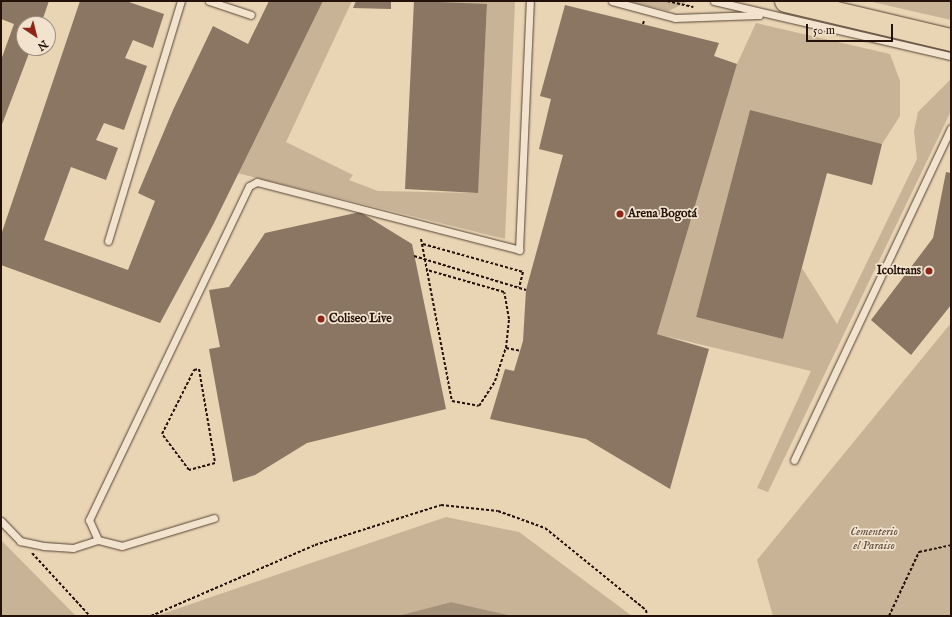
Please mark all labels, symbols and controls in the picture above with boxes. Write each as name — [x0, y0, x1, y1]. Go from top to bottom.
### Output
north arrow — [16, 16, 56, 56]
scale bar — [808, 16, 895, 42]
text: 50 m — [813, 23, 835, 38]
text: N — [34, 37, 50, 53]
place label: Arena Bogotá — [628, 207, 697, 221]
marker: Arena Bogotá — [615, 209, 625, 219]
place label: Icoltrans — [877, 264, 921, 278]
marker: Icoltrans — [924, 266, 934, 276]
place label: Coliseo Live — [329, 312, 392, 326]
marker: Coliseo Live — [316, 314, 326, 324]
park label: Cementerio el Paraiso — [850, 525, 898, 553]

